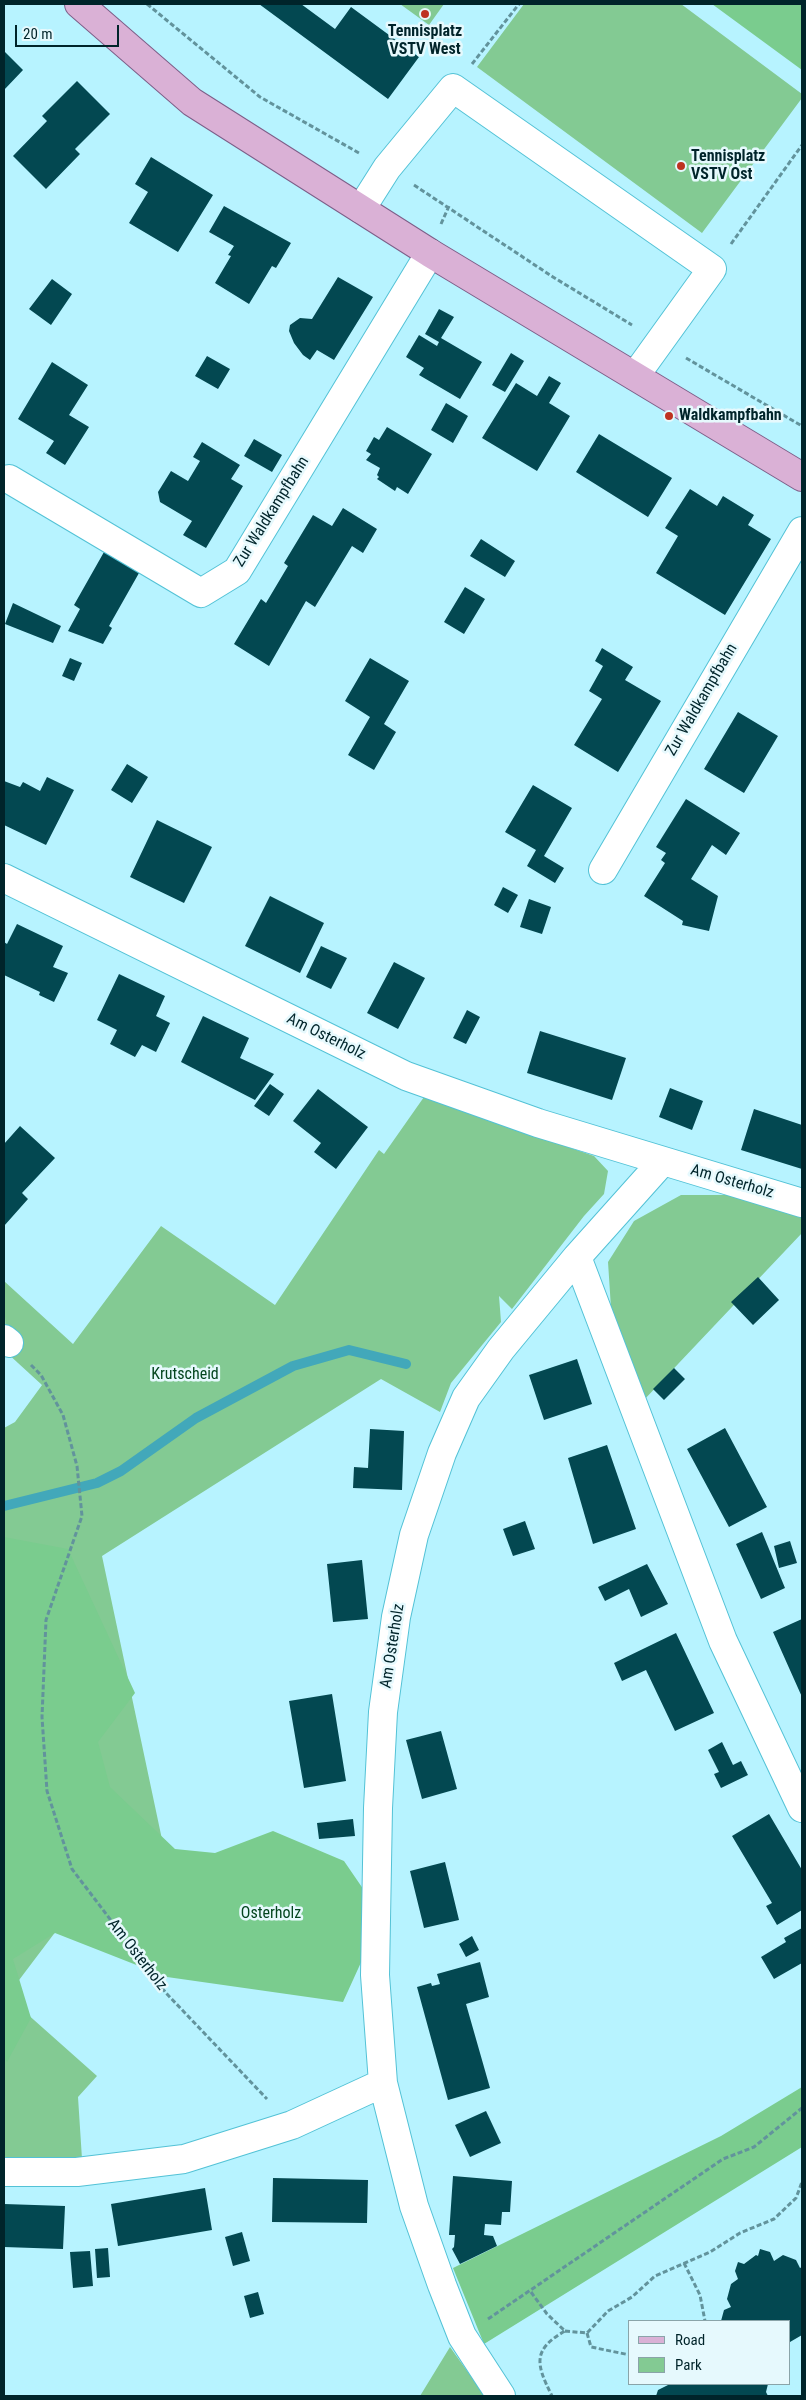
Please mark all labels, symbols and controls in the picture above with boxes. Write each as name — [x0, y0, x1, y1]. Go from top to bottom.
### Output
marker: Tennisplatz VSTV West — [419, 8, 431, 20]
scale bar — [18, 15, 121, 47]
place label: Tennisplatz VSTV West — [388, 22, 462, 60]
text: 20 m — [23, 25, 53, 43]
place label: Tennisplatz VSTV Ost — [691, 147, 765, 185]
marker: Tennisplatz VSTV Ost — [675, 160, 687, 172]
place label: Waldkampfbahn — [679, 406, 782, 426]
marker: Waldkampfbahn — [663, 410, 675, 422]
street label: Zur Waldkampfbahn — [230, 453, 314, 571]
street label: Zur Waldkampfbahn — [662, 640, 742, 760]
street label: Am Osterholz — [283, 1010, 369, 1064]
street label: Am Osterholz — [688, 1161, 776, 1203]
park label: Krutscheid — [151, 1365, 219, 1385]
street label: Am Osterholz — [377, 1602, 409, 1690]
park label: Osterholz — [241, 1904, 301, 1924]
street label: Am Osterholz — [103, 1915, 171, 1995]
legend — [628, 2320, 791, 2385]
text: Road — [675, 2331, 705, 2349]
text: Park — [675, 2356, 702, 2374]

